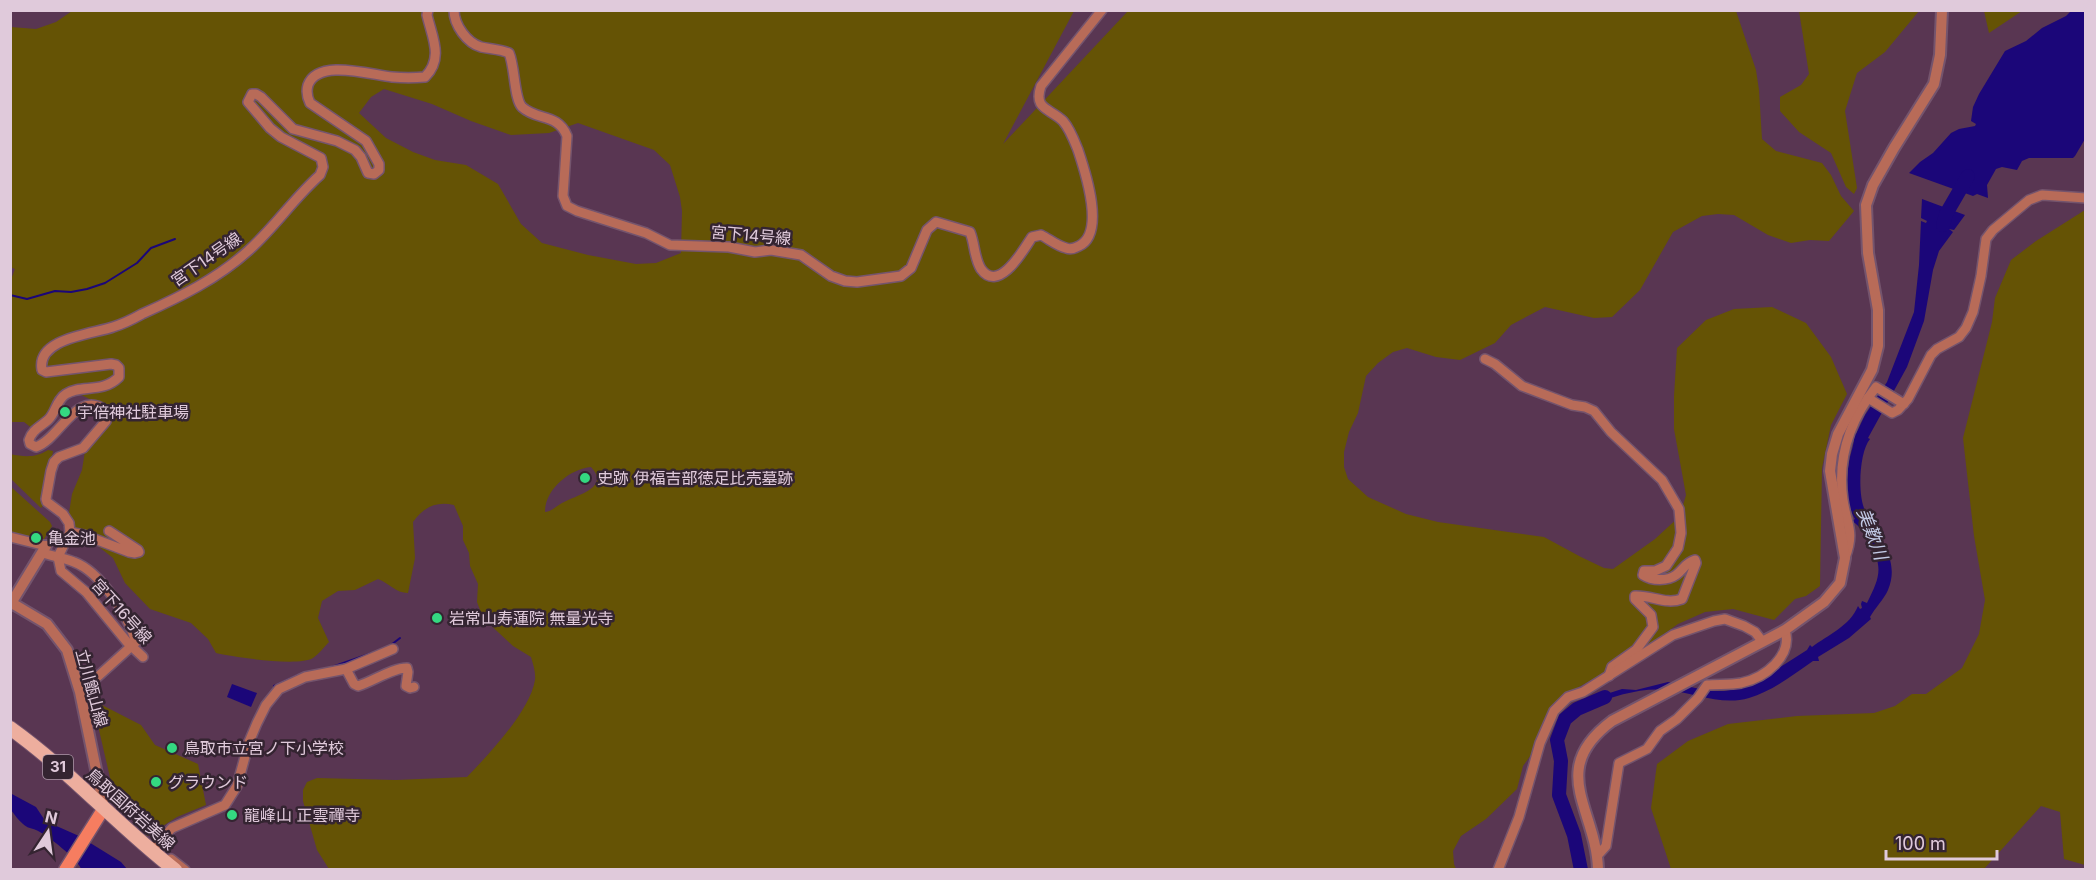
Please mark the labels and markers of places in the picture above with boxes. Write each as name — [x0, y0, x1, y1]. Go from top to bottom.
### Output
place label: 宇倍神社駐車場 — [77, 402, 189, 422]
marker: 宇倍神社駐車場 — [58, 405, 72, 419]
place label: 史跡 伊福吉部徳足比売墓跡 — [597, 468, 794, 488]
marker: 史跡 伊福吉部徳足比売墓跡 — [578, 471, 592, 485]
place label: 亀金池 — [48, 528, 96, 548]
marker: 亀金池 — [29, 531, 43, 545]
place label: 岩常山寿蓮院 無量光寺 — [449, 608, 614, 628]
marker: 岩常山寿蓮院 無量光寺 — [430, 611, 444, 625]
place label: 鳥取市立宮ノ下小学校 — [184, 738, 344, 758]
marker: 鳥取市立宮ノ下小学校 — [165, 741, 179, 755]
place label: グラウンド — [168, 772, 248, 792]
marker: グラウンド — [149, 775, 163, 789]
place label: 龍峰山 正雲禪寺 — [244, 805, 361, 825]
marker: 龍峰山 正雲禪寺 — [225, 808, 239, 822]

